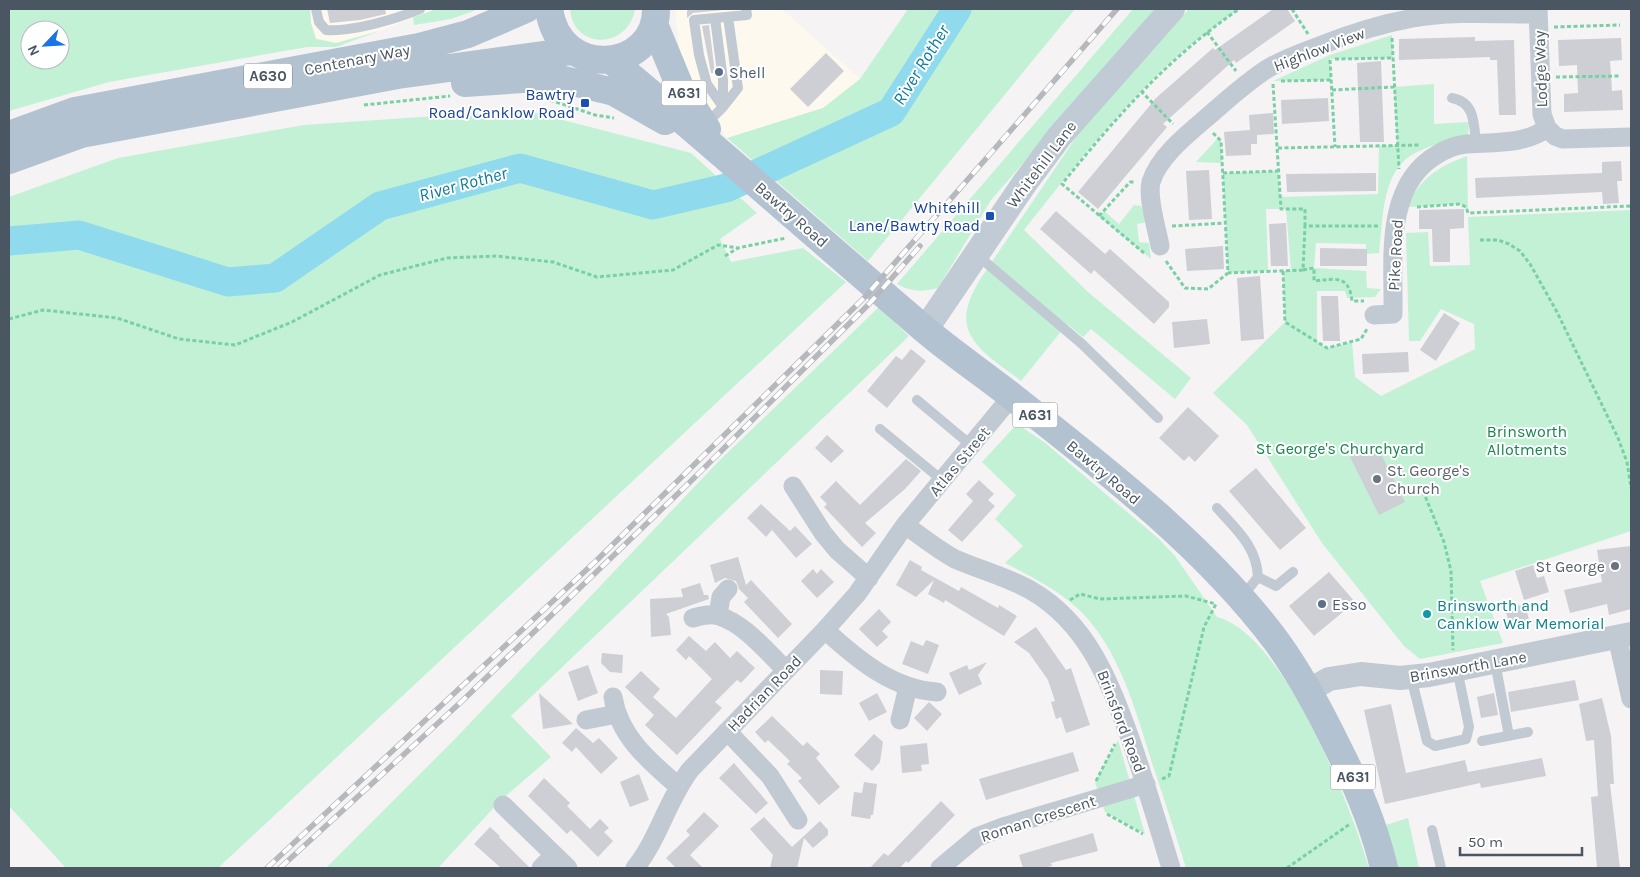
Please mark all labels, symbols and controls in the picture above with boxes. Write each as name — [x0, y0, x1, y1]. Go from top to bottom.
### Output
north arrow — [20, 20, 70, 70]
water label: River Rother — [888, 20, 955, 109]
street label: Highlow View — [1271, 23, 1368, 76]
street label: Lodge Way — [1530, 30, 1551, 108]
street label: Centenary Way — [303, 40, 412, 79]
text: N — [24, 42, 43, 58]
place label: Shell — [729, 63, 766, 82]
road number: A630 — [244, 64, 292, 88]
marker: Shell — [713, 66, 725, 78]
road number: A631 — [662, 80, 706, 106]
place label: Bawtry Road/Canklow Road — [429, 85, 576, 122]
marker: Bawtry Road/Canklow Road — [579, 97, 591, 109]
street label: Whitehill Lane — [1002, 117, 1080, 212]
water label: River Rother — [416, 161, 510, 206]
street label: Bawtry Road — [751, 178, 832, 251]
place label: Whitehill Lane/Bawtry Road — [849, 198, 980, 235]
marker: Whitehill Lane/Bawtry Road — [984, 210, 996, 222]
street label: Pike Road — [1384, 219, 1407, 291]
road number: A631 — [1012, 402, 1058, 428]
park label: Brinsworth Allotments — [1487, 422, 1567, 459]
street label: Atlas Street — [925, 423, 994, 500]
street label: Bawtry Road — [1063, 436, 1144, 509]
park label: St George's Churchyard — [1256, 439, 1424, 458]
place label: St. George's Church — [1387, 461, 1470, 498]
marker: St. George's Church — [1371, 473, 1383, 485]
place label: St George — [1535, 557, 1605, 576]
marker: St George — [1609, 560, 1621, 572]
place label: Esso — [1332, 595, 1367, 614]
place label: Brinsworth and Canklow War Memorial — [1437, 596, 1604, 633]
marker: Esso — [1316, 598, 1328, 610]
marker: Brinsworth and Canklow War Memorial — [1421, 608, 1433, 620]
street label: Brinsworth Lane — [1408, 647, 1528, 686]
street label: Hadrian Road — [723, 651, 805, 735]
street label: Brinsford Road — [1093, 667, 1150, 775]
road number: A631 — [1330, 764, 1376, 790]
street label: Roman Crescent — [978, 791, 1098, 846]
scale bar — [1460, 824, 1582, 856]
text: 50 m — [1468, 833, 1503, 851]

